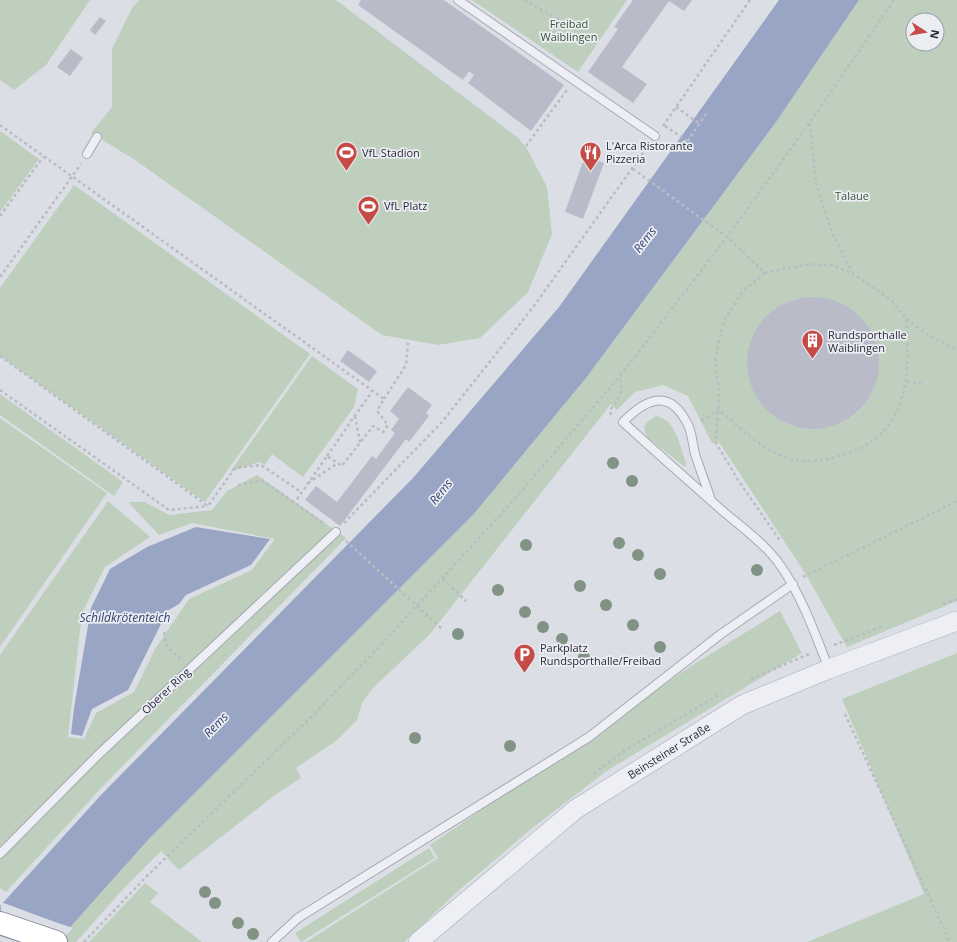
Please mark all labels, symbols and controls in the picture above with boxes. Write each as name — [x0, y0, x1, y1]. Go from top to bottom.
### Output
north arrow — [905, 12, 945, 52]
park label: Freibad Waiblingen — [541, 16, 597, 44]
text: N — [927, 28, 944, 40]
place label: L'Arca Ristorante Pizzeria — [606, 138, 693, 166]
restaurant icon: L'Arca Ristorante Pizzeria — [577, 139, 603, 172]
sports icon: VfL Stadion — [334, 140, 360, 173]
place label: VfL Stadion — [362, 145, 420, 160]
park label: Talaue — [835, 188, 869, 203]
sports icon: VfL Platz — [356, 193, 382, 226]
place label: VfL Platz — [384, 198, 427, 213]
water label: Rems — [629, 223, 660, 256]
place label: Rundsporthalle Waiblingen — [828, 327, 907, 355]
building icon: Rundsporthalle Waiblingen — [800, 328, 826, 361]
water label: Rems — [425, 475, 456, 508]
water label: Schildkrötenteich — [80, 609, 171, 626]
place label: Parkplatz Rundsporthalle/Freibad — [540, 640, 661, 668]
parking icon: Parkplatz Rundsporthalle/Freibad — [512, 641, 538, 674]
street label: Oberer Ring — [138, 664, 193, 717]
water label: Rems — [200, 709, 232, 741]
street label: Beinsteiner Straße — [625, 719, 713, 782]

